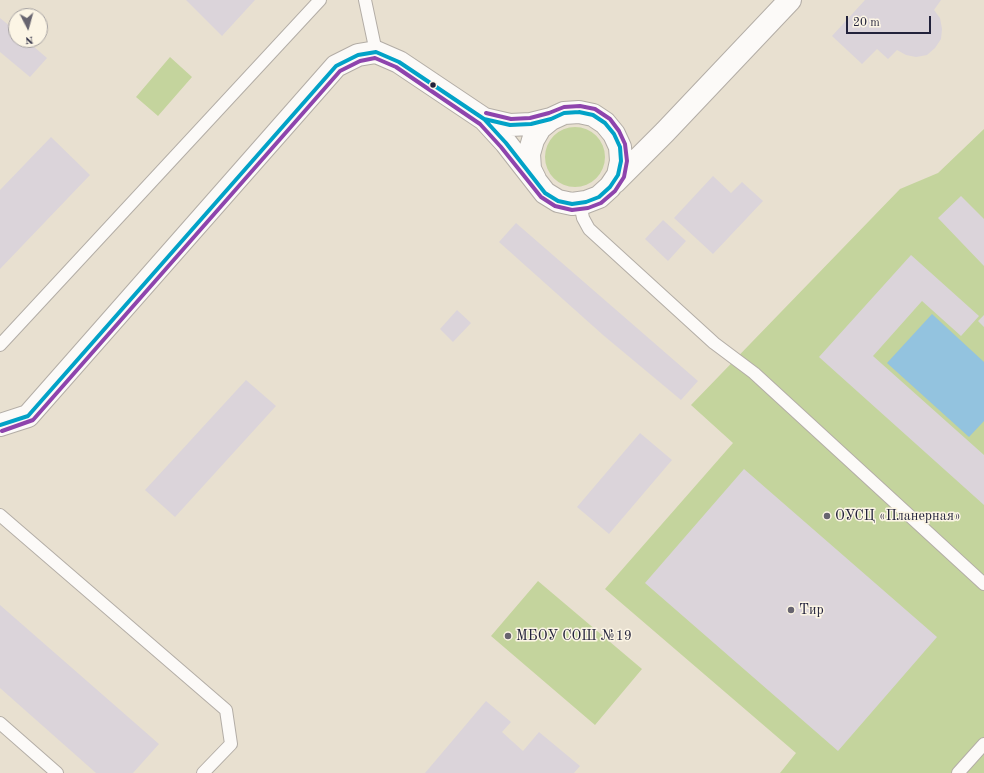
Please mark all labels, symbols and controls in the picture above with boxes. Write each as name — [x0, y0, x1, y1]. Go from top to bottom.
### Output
north arrow — [8, 8, 48, 48]
scale bar — [848, 8, 933, 34]
text: 20 m — [853, 17, 880, 29]
text: N — [24, 34, 34, 45]
unlabelled marker — [428, 80, 438, 90]
place label: ОУСЦ «Планерная» — [835, 508, 961, 524]
marker: ОУСЦ «Планерная» — [822, 511, 832, 521]
place label: Тир — [799, 602, 824, 618]
marker: Тир — [786, 605, 796, 615]
place label: МБОУ СОШ №19 — [516, 628, 632, 644]
marker: МБОУ СОШ №19 — [503, 631, 513, 641]

